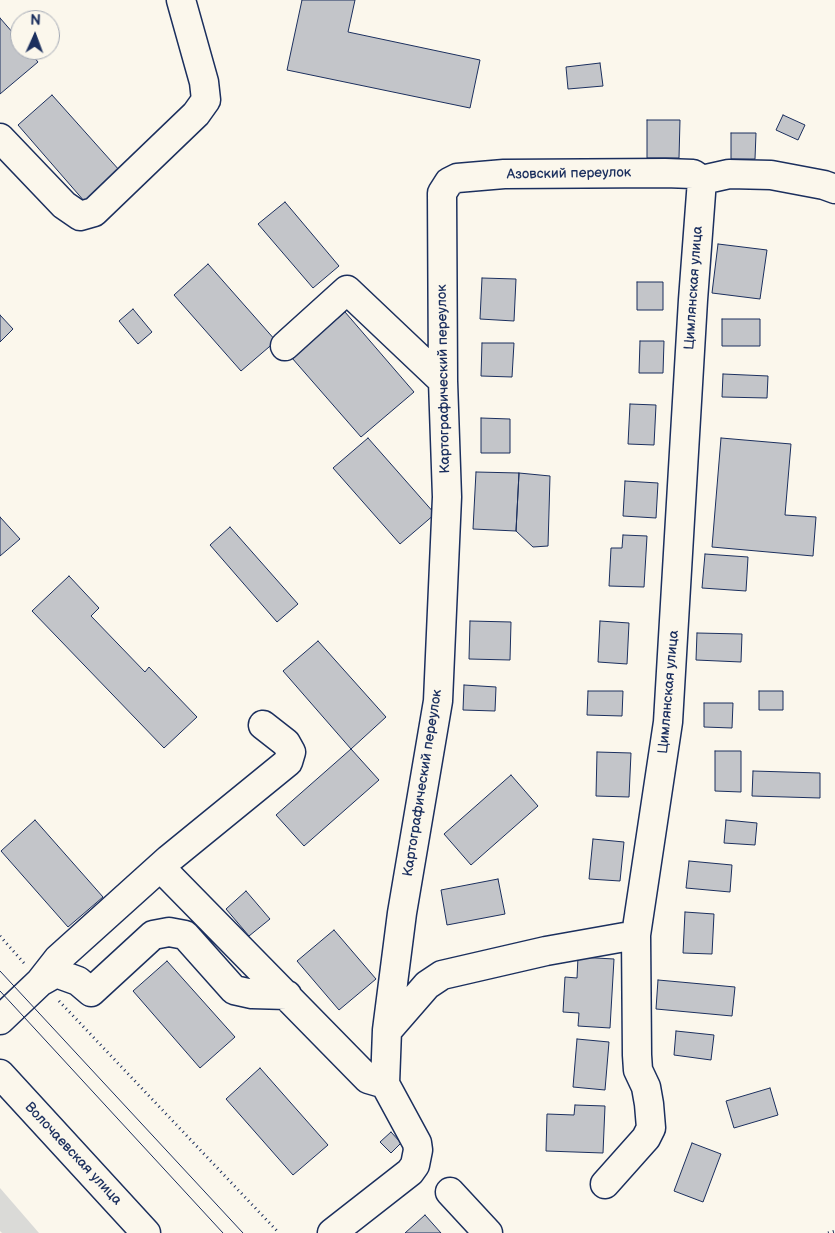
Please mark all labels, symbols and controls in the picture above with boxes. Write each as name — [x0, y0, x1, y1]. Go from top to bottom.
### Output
north arrow — [10, 10, 60, 60]
text: N — [30, 12, 41, 29]
street label: Азовский переулок — [507, 165, 631, 183]
street label: Цимлянская улица — [681, 226, 707, 350]
street label: Картографический переулок — [434, 284, 454, 474]
street label: Цимлянская улица — [655, 629, 683, 755]
street label: Картографический переулок — [400, 688, 446, 878]
street label: Волочаевская улица — [21, 1099, 125, 1209]

